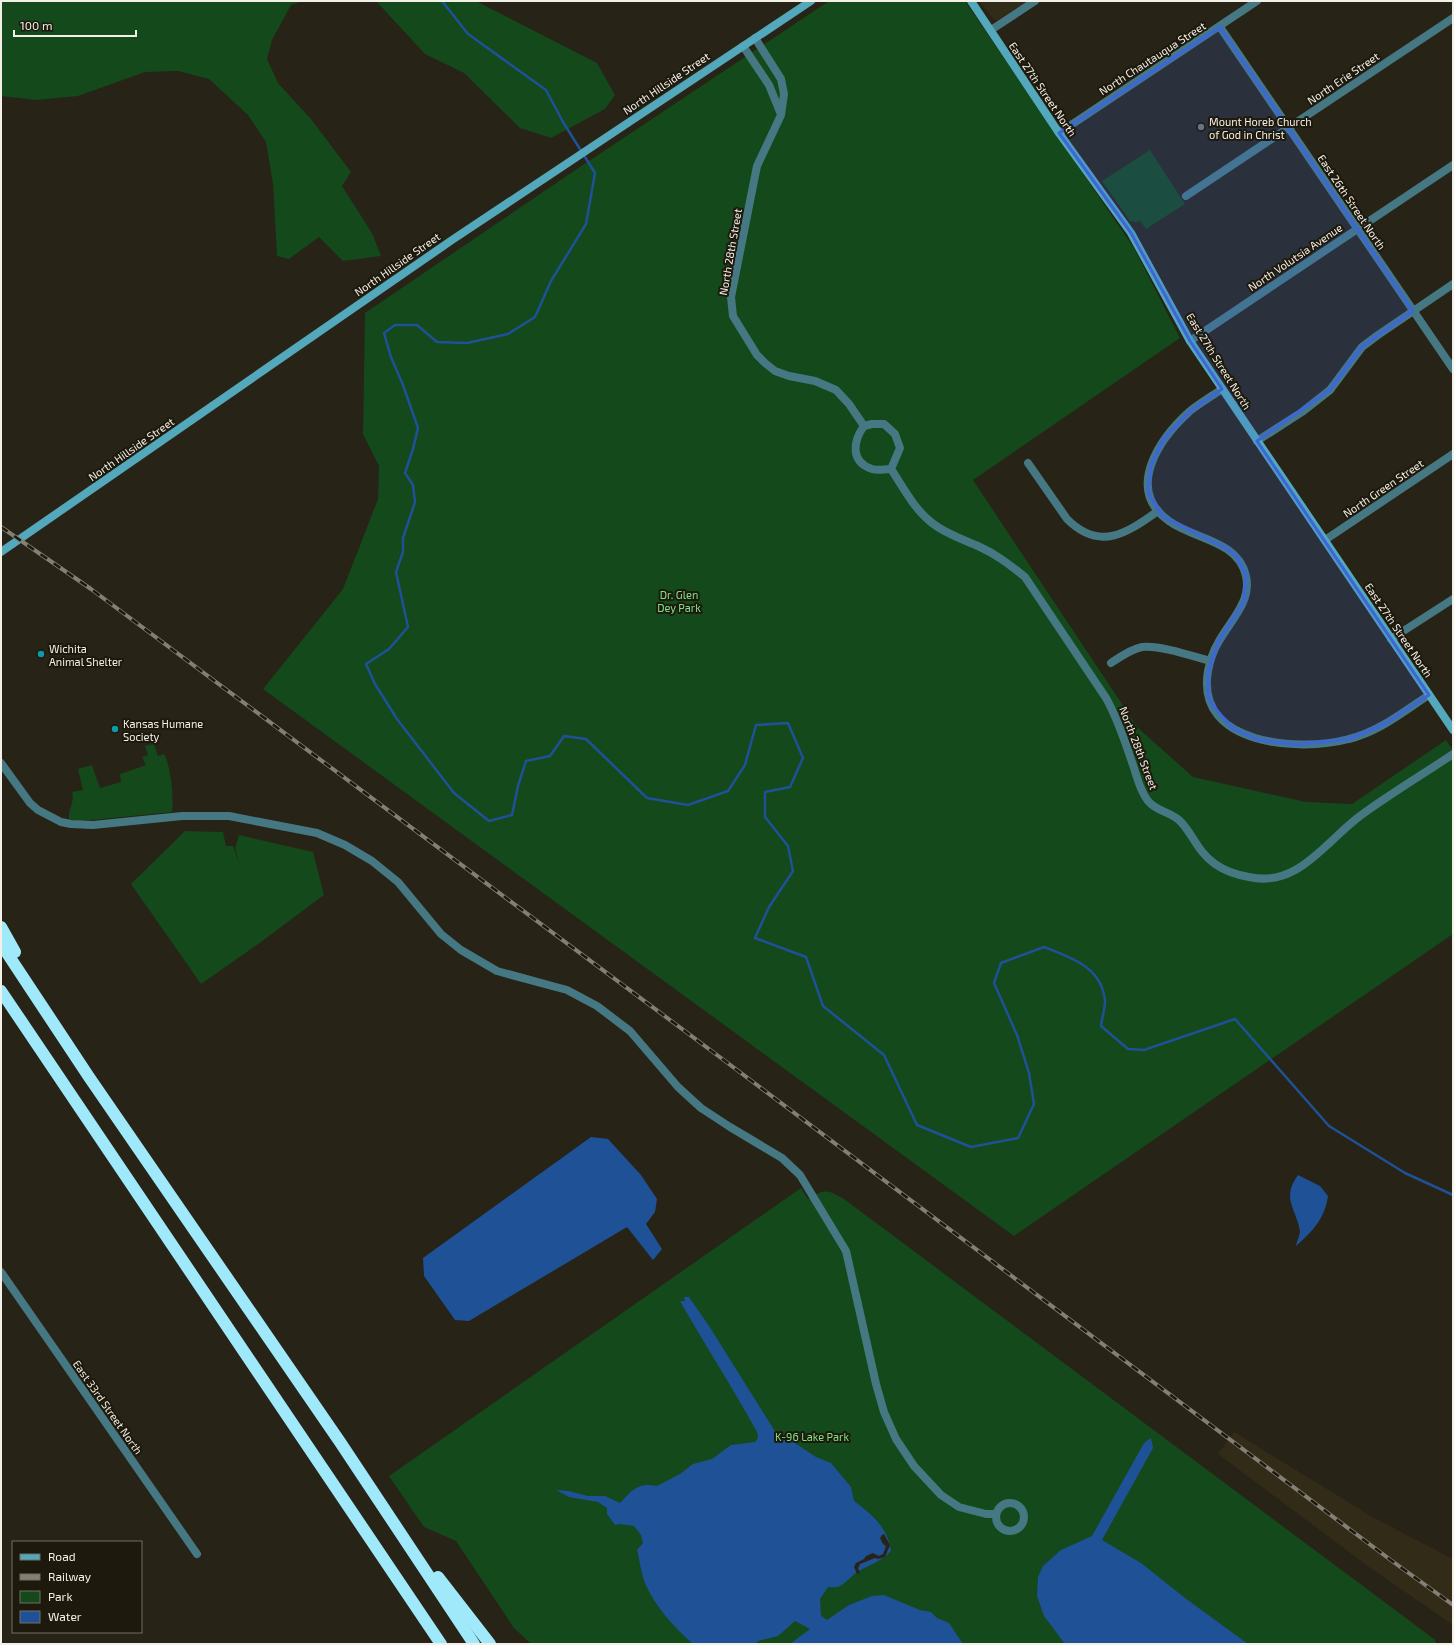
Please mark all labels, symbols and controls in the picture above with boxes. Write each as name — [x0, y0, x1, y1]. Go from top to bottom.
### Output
scale bar — [14, 12, 136, 38]
text: 100 m — [20, 18, 52, 32]
street label: North Chautauqua Street — [1096, 19, 1208, 97]
street label: East 27th Street North — [1006, 39, 1080, 139]
street label: North Hillside Street — [620, 49, 712, 117]
street label: North Erie Street — [1305, 49, 1381, 107]
place label: Mount Horeb Church of God in Christ — [1209, 115, 1312, 141]
marker: Mount Horeb Church of God in Christ — [1196, 122, 1206, 132]
street label: East 26th Street North — [1315, 152, 1389, 252]
street label: North 28th Street — [716, 208, 744, 296]
street label: North Volutsia Avenue — [1245, 221, 1345, 293]
street label: North Hillside Street — [352, 230, 442, 298]
street label: East 27th Street North — [1184, 310, 1254, 412]
street label: North Hillside Street — [86, 415, 176, 483]
street label: North Green Street — [1340, 456, 1426, 520]
street label: East 27th Street North — [1362, 580, 1436, 680]
park label: Dr. Glen Dey Park — [657, 588, 701, 614]
place label: Wichita Animal Shelter — [49, 642, 123, 668]
marker: Wichita Animal Shelter — [36, 649, 46, 659]
street label: North 28th Street — [1117, 705, 1161, 791]
place label: Kansas Humane Society — [123, 717, 203, 743]
marker: Kansas Humane Society — [110, 724, 120, 734]
street label: East 33rd Street North — [71, 1358, 145, 1456]
park label: K-96 Lake Park — [775, 1430, 850, 1443]
legend — [12, 1541, 142, 1633]
text: Road — [48, 1549, 76, 1563]
text: Railway — [48, 1569, 92, 1583]
text: Park — [48, 1589, 73, 1603]
text: Water — [48, 1609, 82, 1623]

